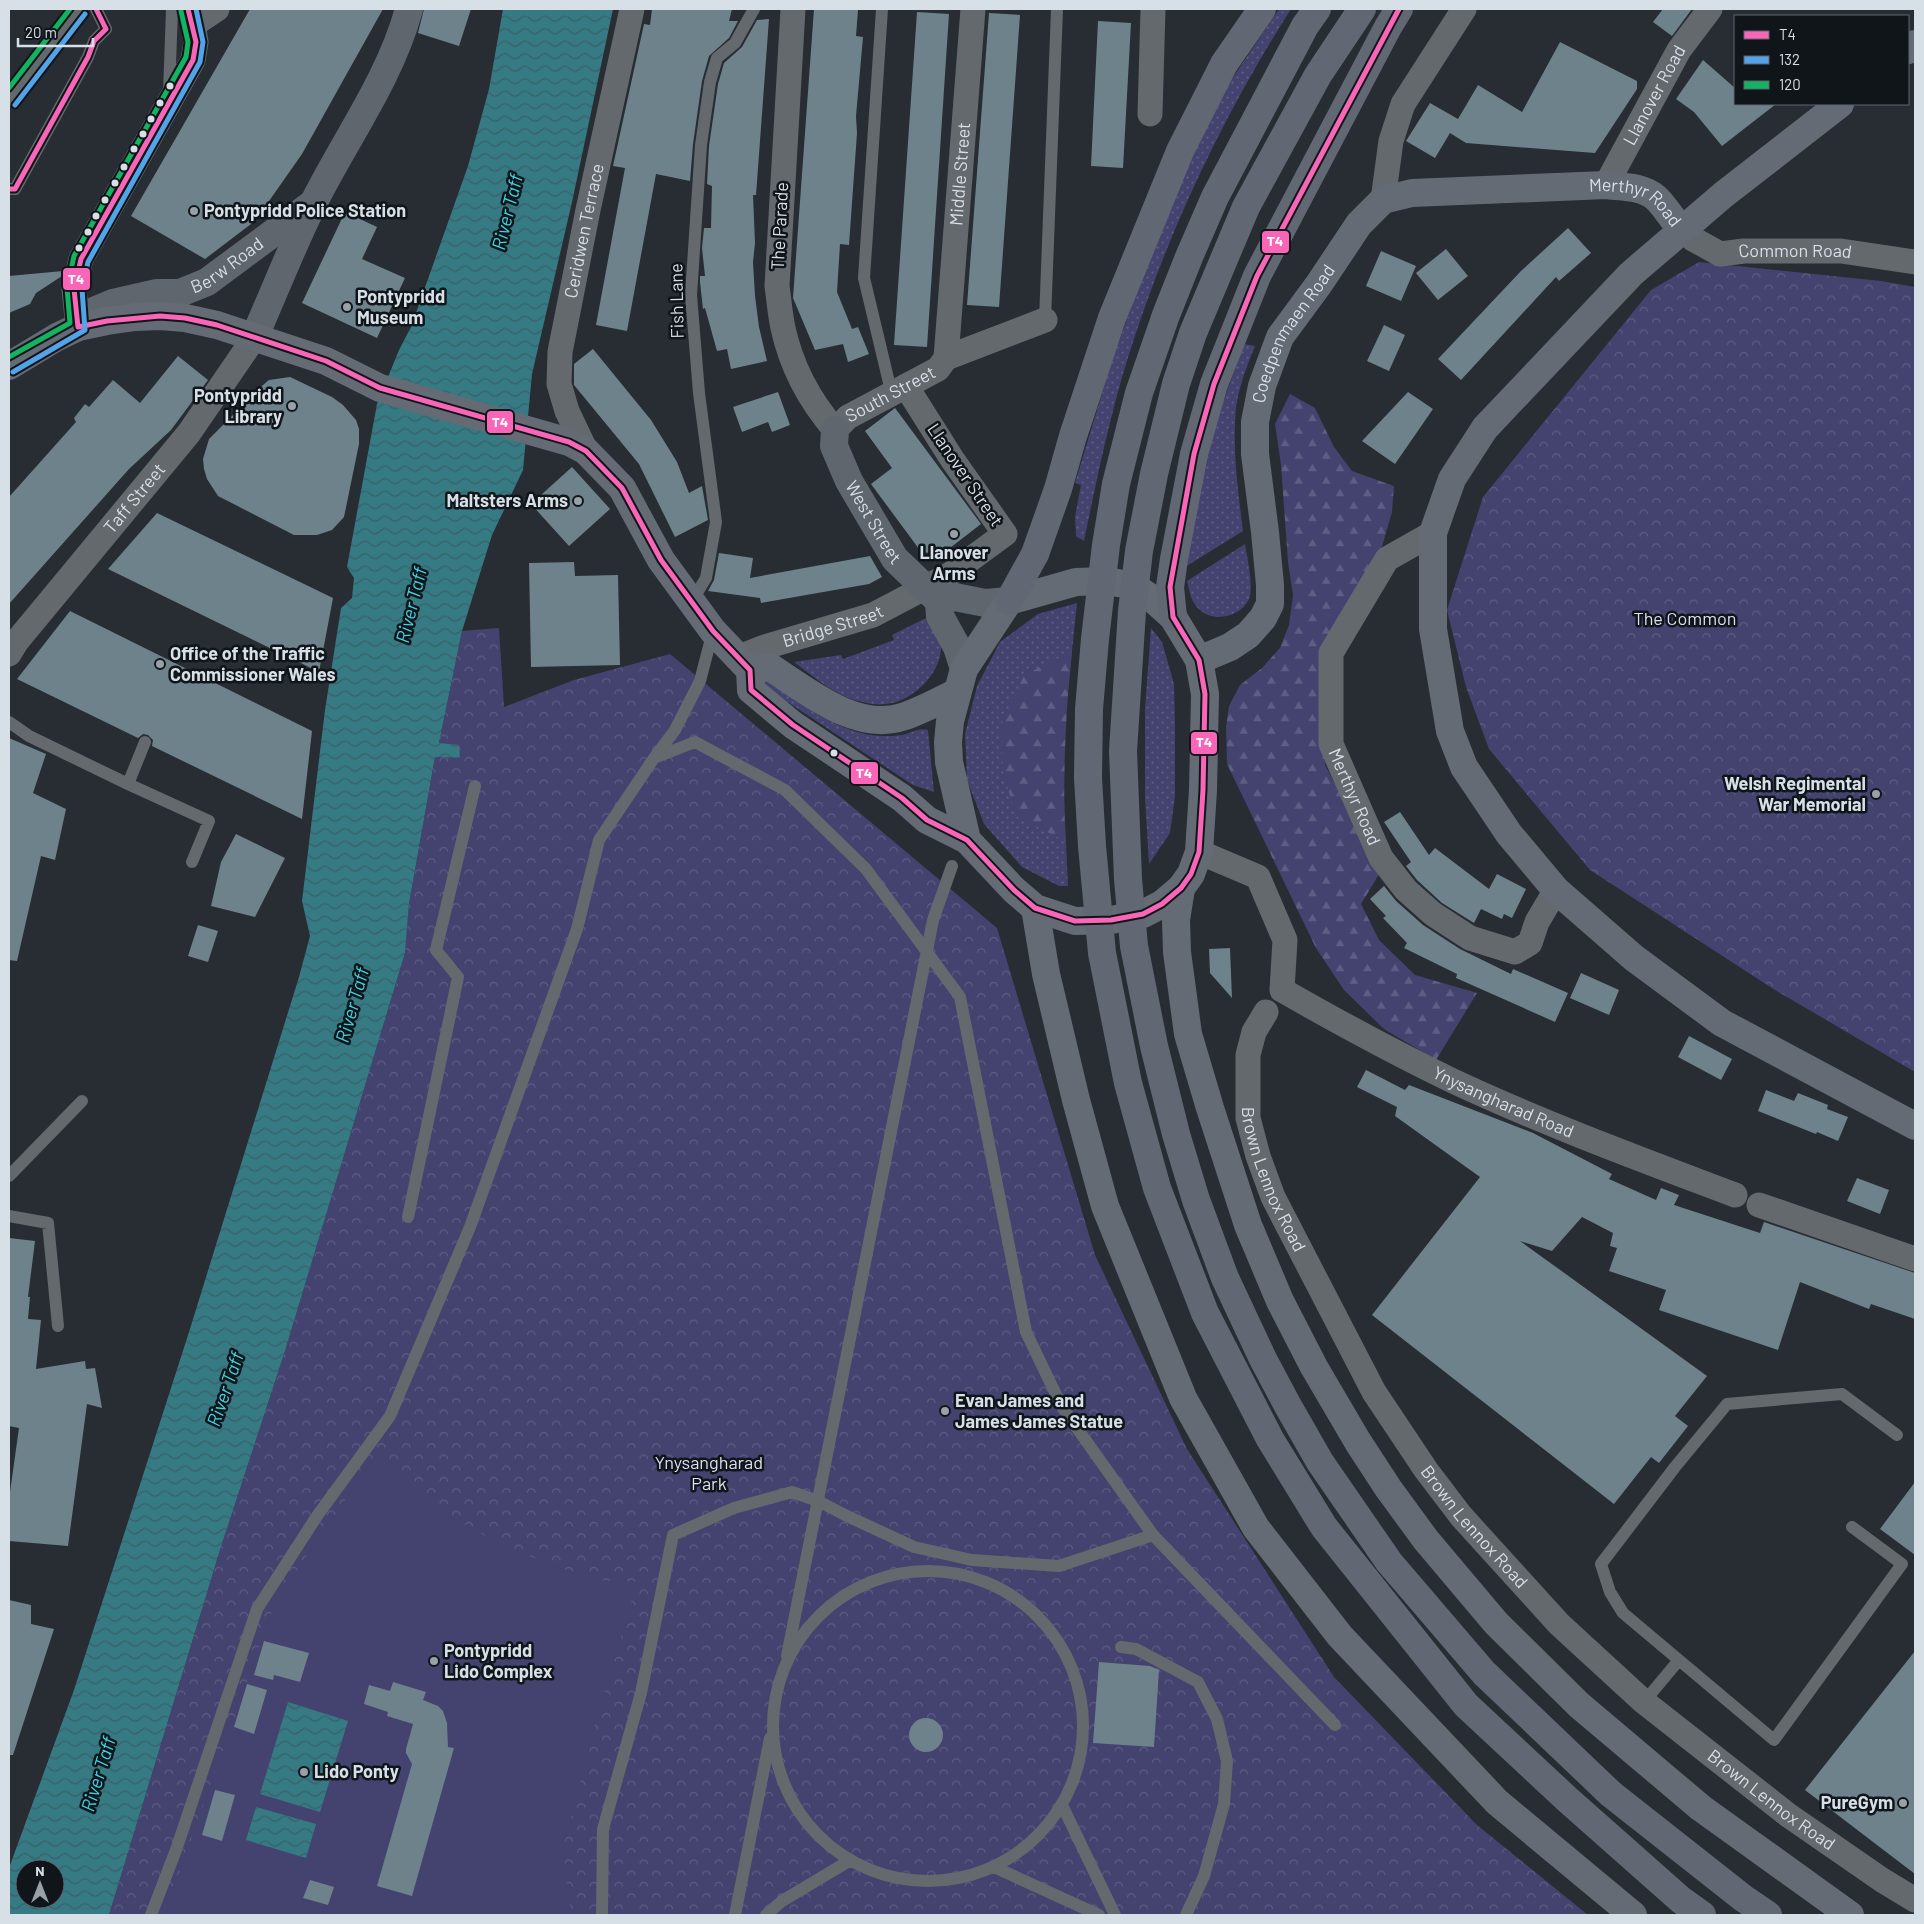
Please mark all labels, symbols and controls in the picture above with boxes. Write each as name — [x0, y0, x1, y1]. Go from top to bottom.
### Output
scale bar — [18, 15, 92, 47]
legend — [1734, 15, 1909, 105]
text: 20 m — [25, 23, 57, 41]
text: T4 — [1779, 25, 1796, 43]
street label: Llanover Road — [1618, 41, 1690, 149]
text: 132 — [1779, 50, 1800, 68]
text: 120 — [1779, 75, 1801, 93]
unlabelled marker — [165, 81, 175, 91]
unlabelled marker — [155, 98, 165, 108]
unlabelled marker — [146, 114, 156, 124]
street label: Middle Street — [944, 121, 974, 227]
unlabelled marker — [138, 129, 148, 139]
unlabelled marker — [129, 144, 139, 154]
street label: Ceridwen Terrace — [559, 161, 608, 300]
unlabelled marker — [119, 162, 129, 172]
water label: River Taff — [486, 170, 527, 252]
street label: Merthyr Road — [1588, 173, 1687, 231]
unlabelled marker — [110, 178, 120, 188]
street label: The Parade — [766, 181, 792, 270]
unlabelled marker — [100, 195, 110, 205]
place label: Pontypridd Police Station — [204, 199, 406, 221]
marker: Pontypridd Police Station — [188, 205, 200, 217]
unlabelled marker — [91, 211, 101, 221]
unlabelled marker — [83, 227, 93, 237]
line badge: T4 — [1261, 230, 1290, 254]
street label: Berw Road — [187, 232, 267, 298]
text: T4 — [1267, 232, 1283, 249]
street label: Common Road — [1737, 238, 1853, 262]
unlabelled marker — [74, 243, 84, 253]
street label: Coedpenmaen Road — [1247, 260, 1339, 405]
street label: Fish Lane — [664, 263, 688, 339]
line badge: T4 — [62, 267, 91, 291]
text: T4 — [68, 270, 84, 287]
place label: Pontypridd Museum — [357, 285, 445, 328]
marker: Pontypridd Museum — [341, 301, 353, 313]
street label: South Street — [841, 360, 939, 426]
place label: Pontypridd Library — [194, 384, 282, 427]
marker: Pontypridd Library — [286, 400, 298, 412]
line badge: T4 — [486, 410, 514, 434]
text: T4 — [492, 413, 508, 430]
street label: Llanover Street — [923, 419, 1008, 530]
street label: Taff Street — [98, 458, 169, 538]
street label: West Street — [841, 476, 906, 569]
place label: Maltsters Arms — [446, 489, 568, 511]
marker: Maltsters Arms — [572, 495, 584, 507]
marker: Llanover Arms — [948, 528, 960, 540]
place label: Llanover Arms — [920, 541, 989, 584]
water label: River Taff — [390, 563, 431, 645]
street label: Bridge Street — [780, 600, 887, 651]
park label: The Common — [1634, 607, 1736, 629]
place label: Office of the Traffic Commissioner Wales — [170, 642, 336, 685]
marker: Office of the Traffic Commissioner Wales — [154, 658, 166, 670]
line badge: T4 — [1190, 731, 1218, 755]
text: T4 — [1196, 733, 1212, 750]
street label: Merthyr Road — [1324, 745, 1386, 848]
unlabelled marker — [829, 748, 839, 758]
line badge: T4 — [850, 761, 879, 785]
text: T4 — [856, 764, 872, 781]
place label: Welsh Regimental War Memorial — [1724, 772, 1866, 815]
marker: Welsh Regimental War Memorial — [1870, 788, 1882, 800]
water label: River Taff — [330, 963, 374, 1045]
street label: Ynysangharad Road — [1429, 1061, 1577, 1142]
street label: Brown Lennox Road — [1238, 1107, 1311, 1255]
water label: River Taff — [201, 1347, 248, 1429]
place label: Evan James and James James Statue — [955, 1389, 1123, 1432]
marker: Evan James and James James Statue — [939, 1405, 951, 1417]
park label: Ynysangharad Park — [655, 1451, 763, 1494]
street label: Brown Lennox Road — [1417, 1461, 1533, 1592]
place label: Pontypridd Lido Complex — [444, 1639, 553, 1682]
marker: Pontypridd Lido Complex — [428, 1655, 440, 1667]
water label: River Taff — [75, 1732, 120, 1814]
street label: Brown Lennox Road — [1703, 1744, 1840, 1854]
place label: Lido Ponty — [314, 1760, 399, 1782]
marker: Lido Ponty — [298, 1766, 310, 1778]
place label: PureGym — [1821, 1791, 1893, 1813]
marker: PureGym — [1897, 1797, 1909, 1809]
north arrow — [15, 1859, 65, 1909]
text: N — [35, 1862, 45, 1879]

